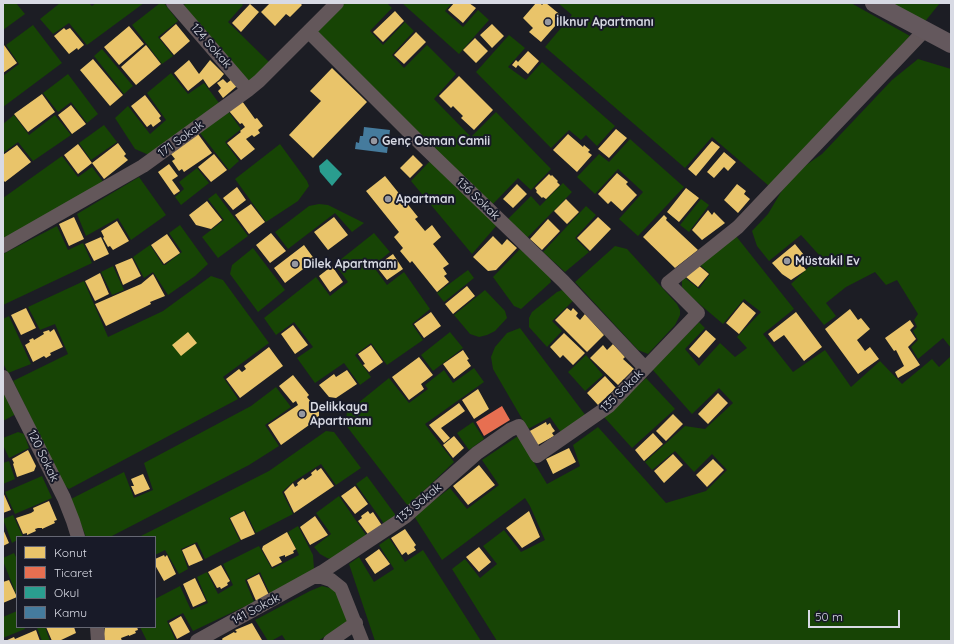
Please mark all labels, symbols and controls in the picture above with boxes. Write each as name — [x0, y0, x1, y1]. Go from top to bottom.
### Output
place label: İlknur Apartmanı — [556, 15, 654, 29]
marker: İlknur Apartmanı — [543, 17, 553, 27]
street label: 124 Sokak — [188, 21, 234, 71]
street label: 171 Sokak — [155, 118, 207, 160]
place label: Genç Osman Camii — [382, 134, 490, 148]
marker: Genç Osman Camii — [369, 136, 379, 146]
street label: 136 Sokak — [453, 175, 503, 223]
place label: Apartman — [396, 192, 455, 206]
marker: Apartman — [383, 194, 393, 204]
place label: Müstakil Ev — [795, 254, 860, 268]
marker: Müstakil Ev — [782, 256, 792, 266]
place label: Dilek Apartmanı — [303, 257, 396, 271]
marker: Dilek Apartmanı — [290, 259, 300, 269]
street label: 135 Sokak — [598, 367, 646, 415]
place label: Delikkaya Apartmanı — [310, 400, 371, 428]
marker: Delikkaya Apartmanı — [297, 409, 307, 419]
street label: 120 Sokak — [24, 428, 62, 484]
street label: 133 Sokak — [394, 480, 444, 526]
legend — [16, 536, 156, 628]
text: Konut — [54, 545, 87, 560]
text: Ticaret — [54, 565, 93, 580]
text: Okul — [54, 585, 79, 600]
street label: 141 Sokak — [230, 590, 282, 628]
scale bar — [810, 602, 902, 628]
text: Kamu — [54, 605, 87, 620]
text: 50 m — [815, 609, 843, 624]

